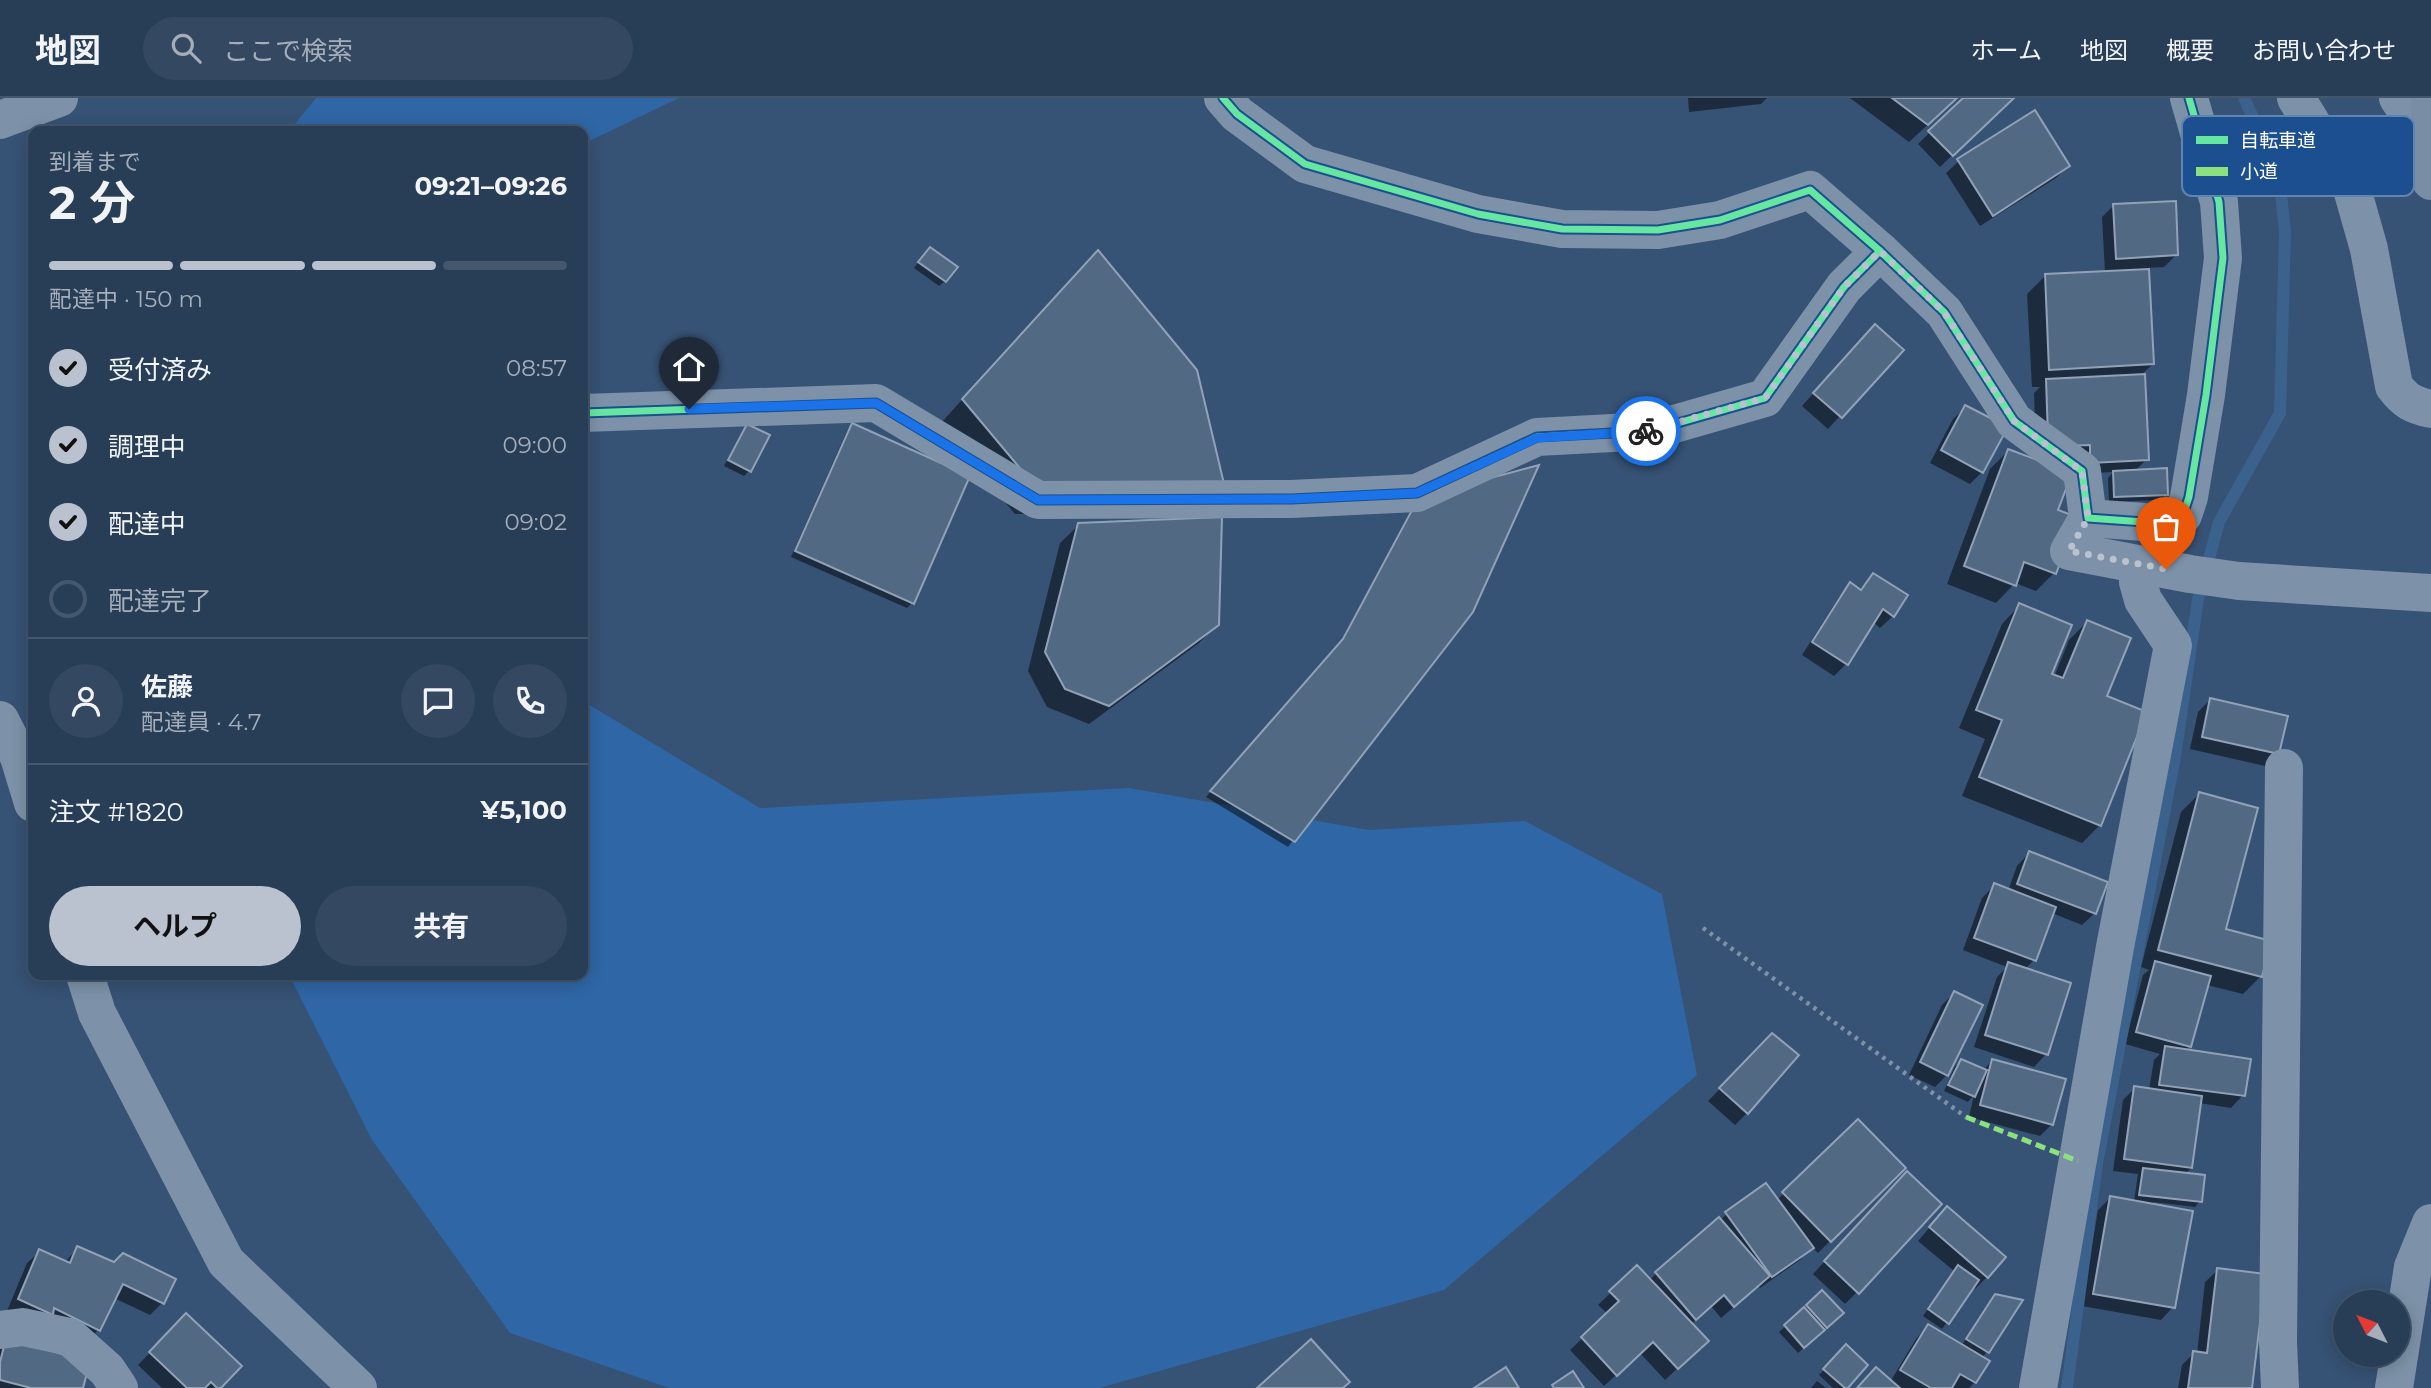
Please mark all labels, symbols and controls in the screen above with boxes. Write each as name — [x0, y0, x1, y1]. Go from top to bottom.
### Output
search box — [143, 17, 633, 80]
icon: search — [167, 29, 205, 67]
text: 地図 — [35, 30, 101, 70]
text: ここで検索 — [223, 35, 353, 67]
text: ホーム — [1971, 36, 2042, 65]
text: 地図 — [2080, 36, 2128, 65]
text: 概要 — [2166, 36, 2214, 65]
text: お問い合わせ — [2252, 36, 2396, 65]
legend — [2182, 116, 2414, 196]
text: 自転車道 — [2240, 129, 2316, 152]
text: 到着まで — [49, 148, 141, 176]
text: 小道 — [2240, 160, 2278, 183]
text: 09:21–09:26 — [414, 170, 567, 202]
text: 2 分 — [49, 174, 135, 231]
text: 配達中 · 150 m — [49, 285, 203, 313]
pin — [659, 337, 719, 409]
icon: home — [670, 348, 708, 386]
icon: check — [49, 349, 87, 387]
text: 受付済み — [108, 354, 212, 386]
text: 08:57 — [506, 354, 567, 382]
courier — [1611, 396, 1681, 466]
icon: bike — [1627, 412, 1665, 450]
icon: check — [49, 426, 87, 464]
text: 調理中 — [108, 431, 186, 463]
text: 09:00 — [502, 431, 567, 459]
pin — [2136, 497, 2196, 569]
icon: check — [49, 503, 87, 541]
text: 配達中 — [108, 508, 186, 540]
text: 09:02 — [505, 508, 567, 536]
icon: bag — [2147, 508, 2185, 546]
text: 配達完了 — [108, 585, 212, 617]
button: person — [49, 664, 123, 738]
button: chat — [401, 664, 475, 738]
button: phone — [493, 664, 567, 738]
text: 佐藤 — [141, 671, 193, 703]
text: 配達員 · 4.7 — [141, 708, 262, 736]
text: ¥5,100 — [481, 794, 567, 826]
text: 注文 #1820 — [49, 796, 184, 828]
button: ヘルプ — [49, 886, 301, 966]
button: 共有 — [315, 886, 567, 966]
north arrow — [2333, 1290, 2410, 1367]
map controls — [2333, 1290, 2410, 1367]

